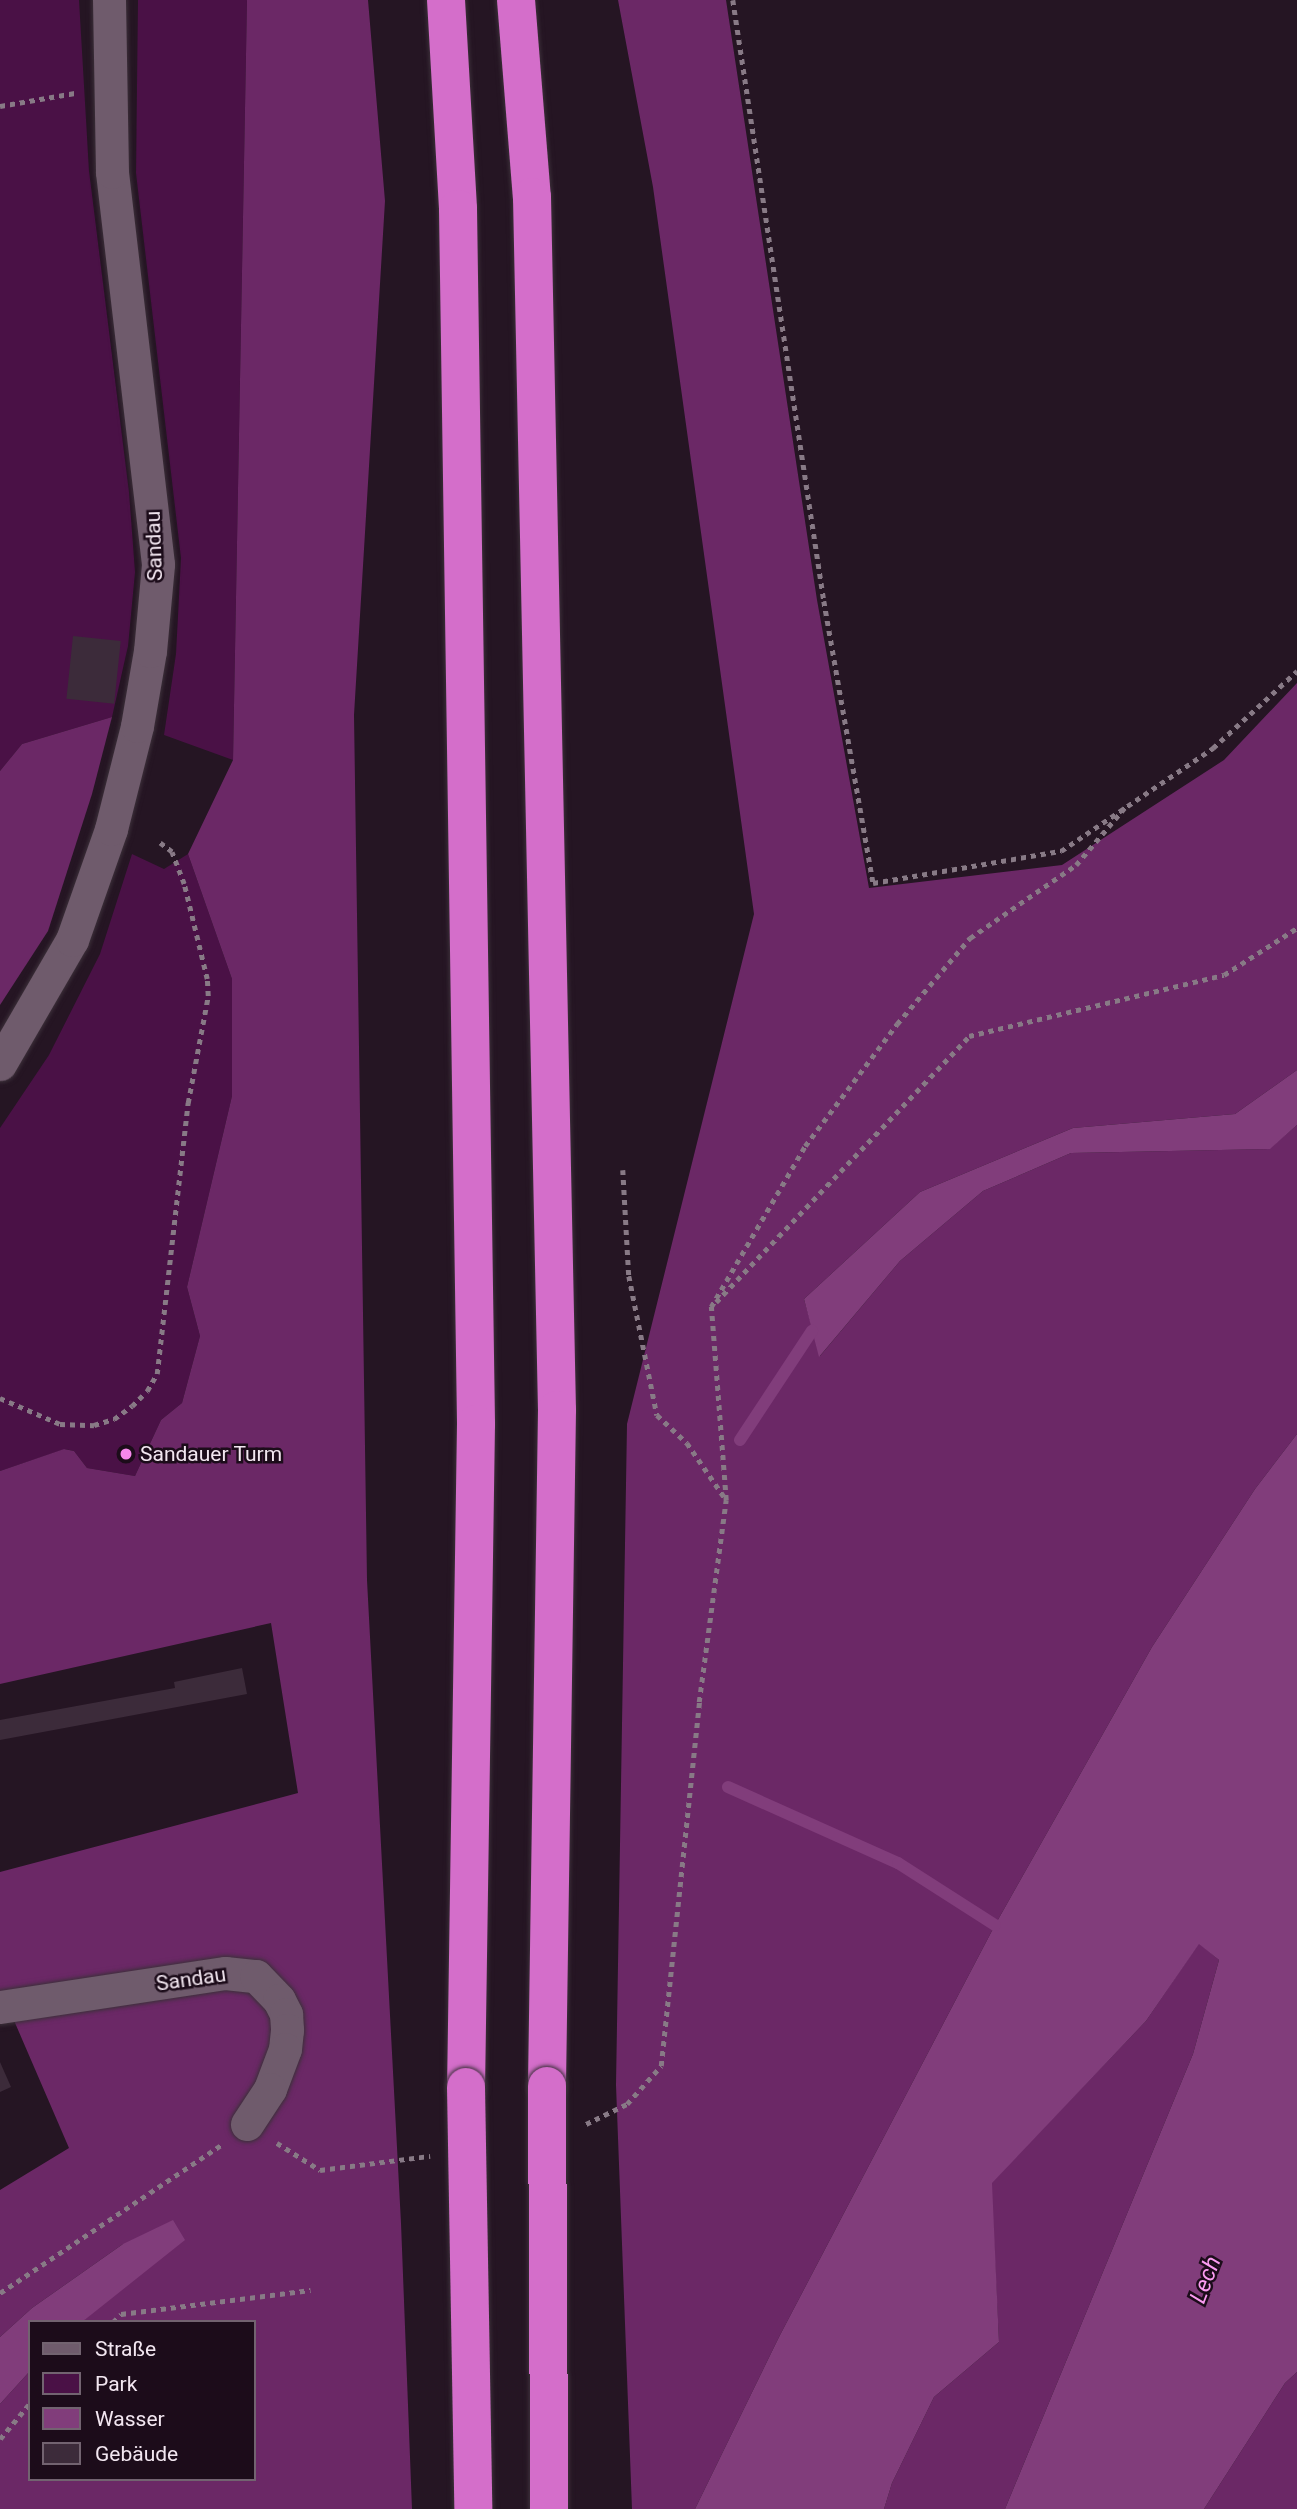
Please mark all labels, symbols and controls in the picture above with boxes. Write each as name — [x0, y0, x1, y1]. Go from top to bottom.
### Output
street label: Sandau — [140, 510, 168, 582]
place label: Sandauer Turm — [140, 1441, 282, 1467]
marker: Sandauer Turm — [118, 1446, 134, 1462]
street label: Sandau — [154, 1962, 228, 1996]
water label: Lech — [1185, 2253, 1227, 2307]
legend — [28, 2320, 256, 2481]
text: Straße — [95, 2337, 156, 2361]
text: Park — [95, 2372, 137, 2396]
text: Wasser — [95, 2407, 165, 2431]
text: Gebäude — [95, 2442, 178, 2466]

